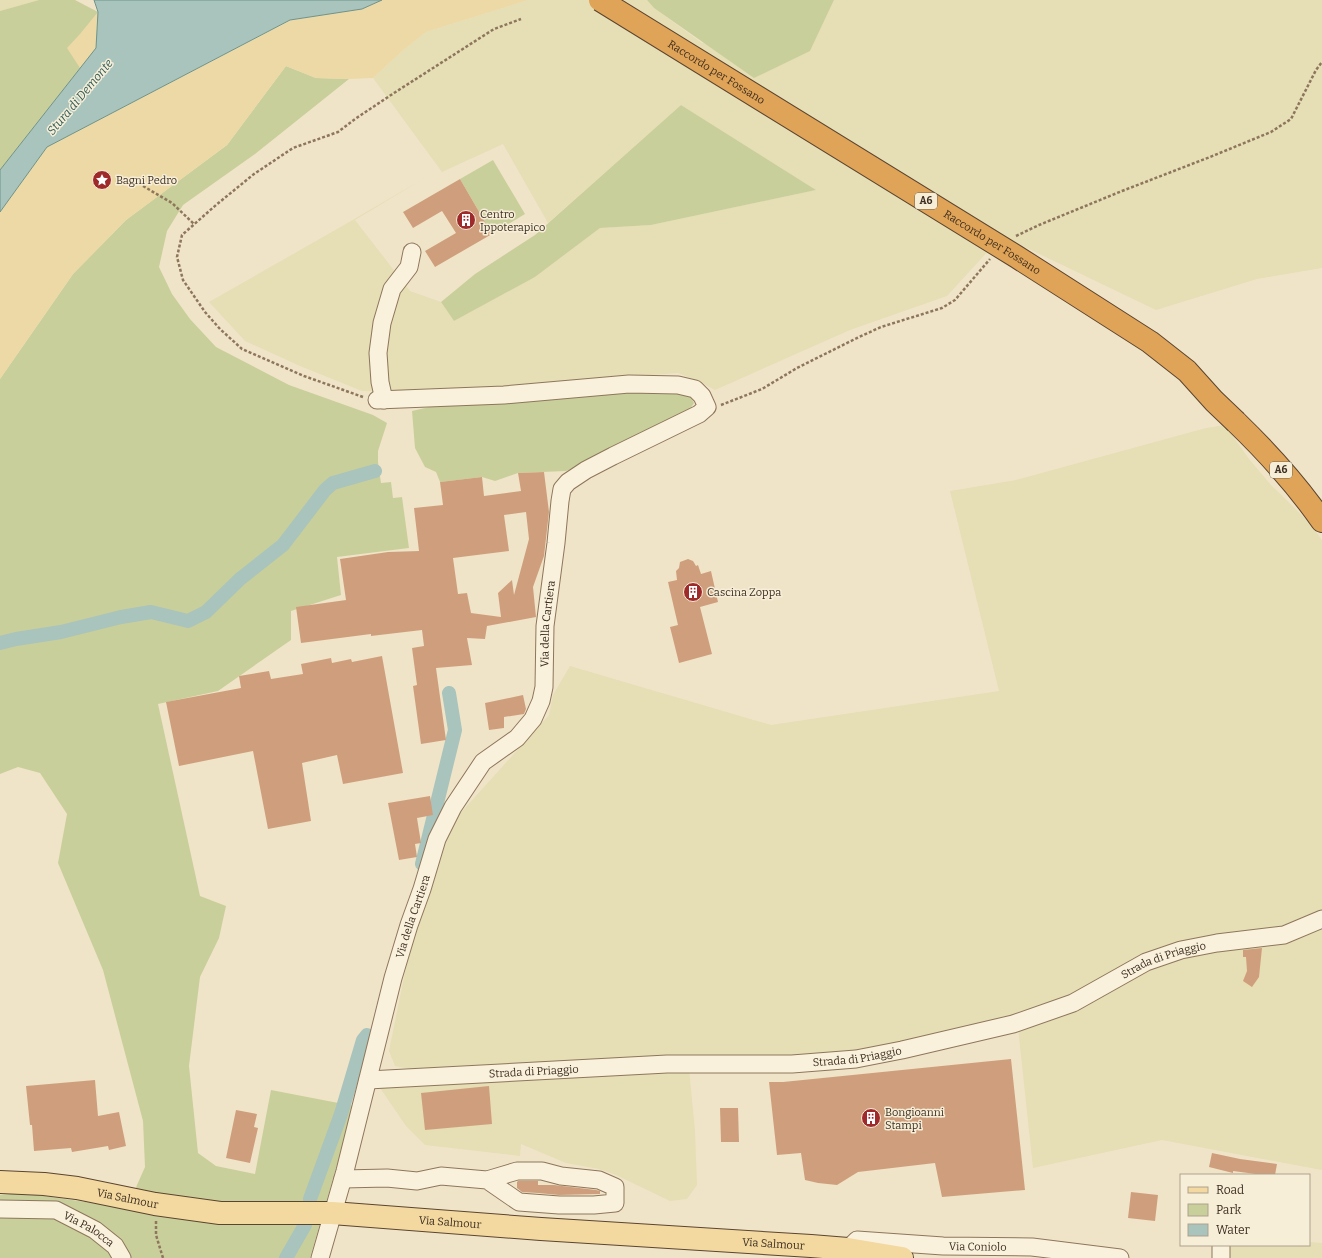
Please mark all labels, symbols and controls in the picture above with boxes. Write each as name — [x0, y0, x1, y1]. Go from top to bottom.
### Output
street label: Raccordo per Fossano — [666, 37, 768, 107]
water label: Stura di Demonte — [44, 56, 116, 138]
place icon: Bagni Pedro — [91, 169, 113, 191]
place label: Bagni Pedro — [116, 174, 177, 187]
road number: A6 — [915, 193, 937, 209]
street label: Raccordo per Fossano — [942, 207, 1043, 277]
place label: Centro Ippoterapico — [480, 208, 545, 234]
building icon: Centro Ippoterapico — [455, 209, 477, 231]
road number: A6 — [1270, 462, 1292, 478]
street label: Via della Cartiera — [538, 580, 557, 667]
building icon: Cascina Zoppa — [682, 581, 704, 603]
place label: Cascina Zoppa — [707, 586, 781, 599]
street label: Via della Cartiera — [393, 873, 432, 960]
street label: Strada di Priaggio — [1119, 939, 1207, 981]
street label: Strada di Priaggio — [812, 1044, 903, 1069]
street label: Strada di Priaggio — [489, 1062, 579, 1080]
place label: Bongioanni Stampi — [885, 1106, 945, 1132]
building icon: Bongioanni Stampi — [860, 1107, 882, 1129]
legend — [1180, 1174, 1310, 1246]
text: Road — [1216, 1183, 1244, 1197]
street label: Via Salmour — [96, 1186, 159, 1211]
text: Park — [1216, 1203, 1242, 1217]
street label: Via Palocca — [61, 1208, 117, 1249]
street label: Via Salmour — [418, 1213, 482, 1231]
text: Water — [1216, 1223, 1251, 1237]
street label: Via Salmour — [742, 1235, 805, 1252]
street label: Via Coniolo — [949, 1240, 1007, 1253]

